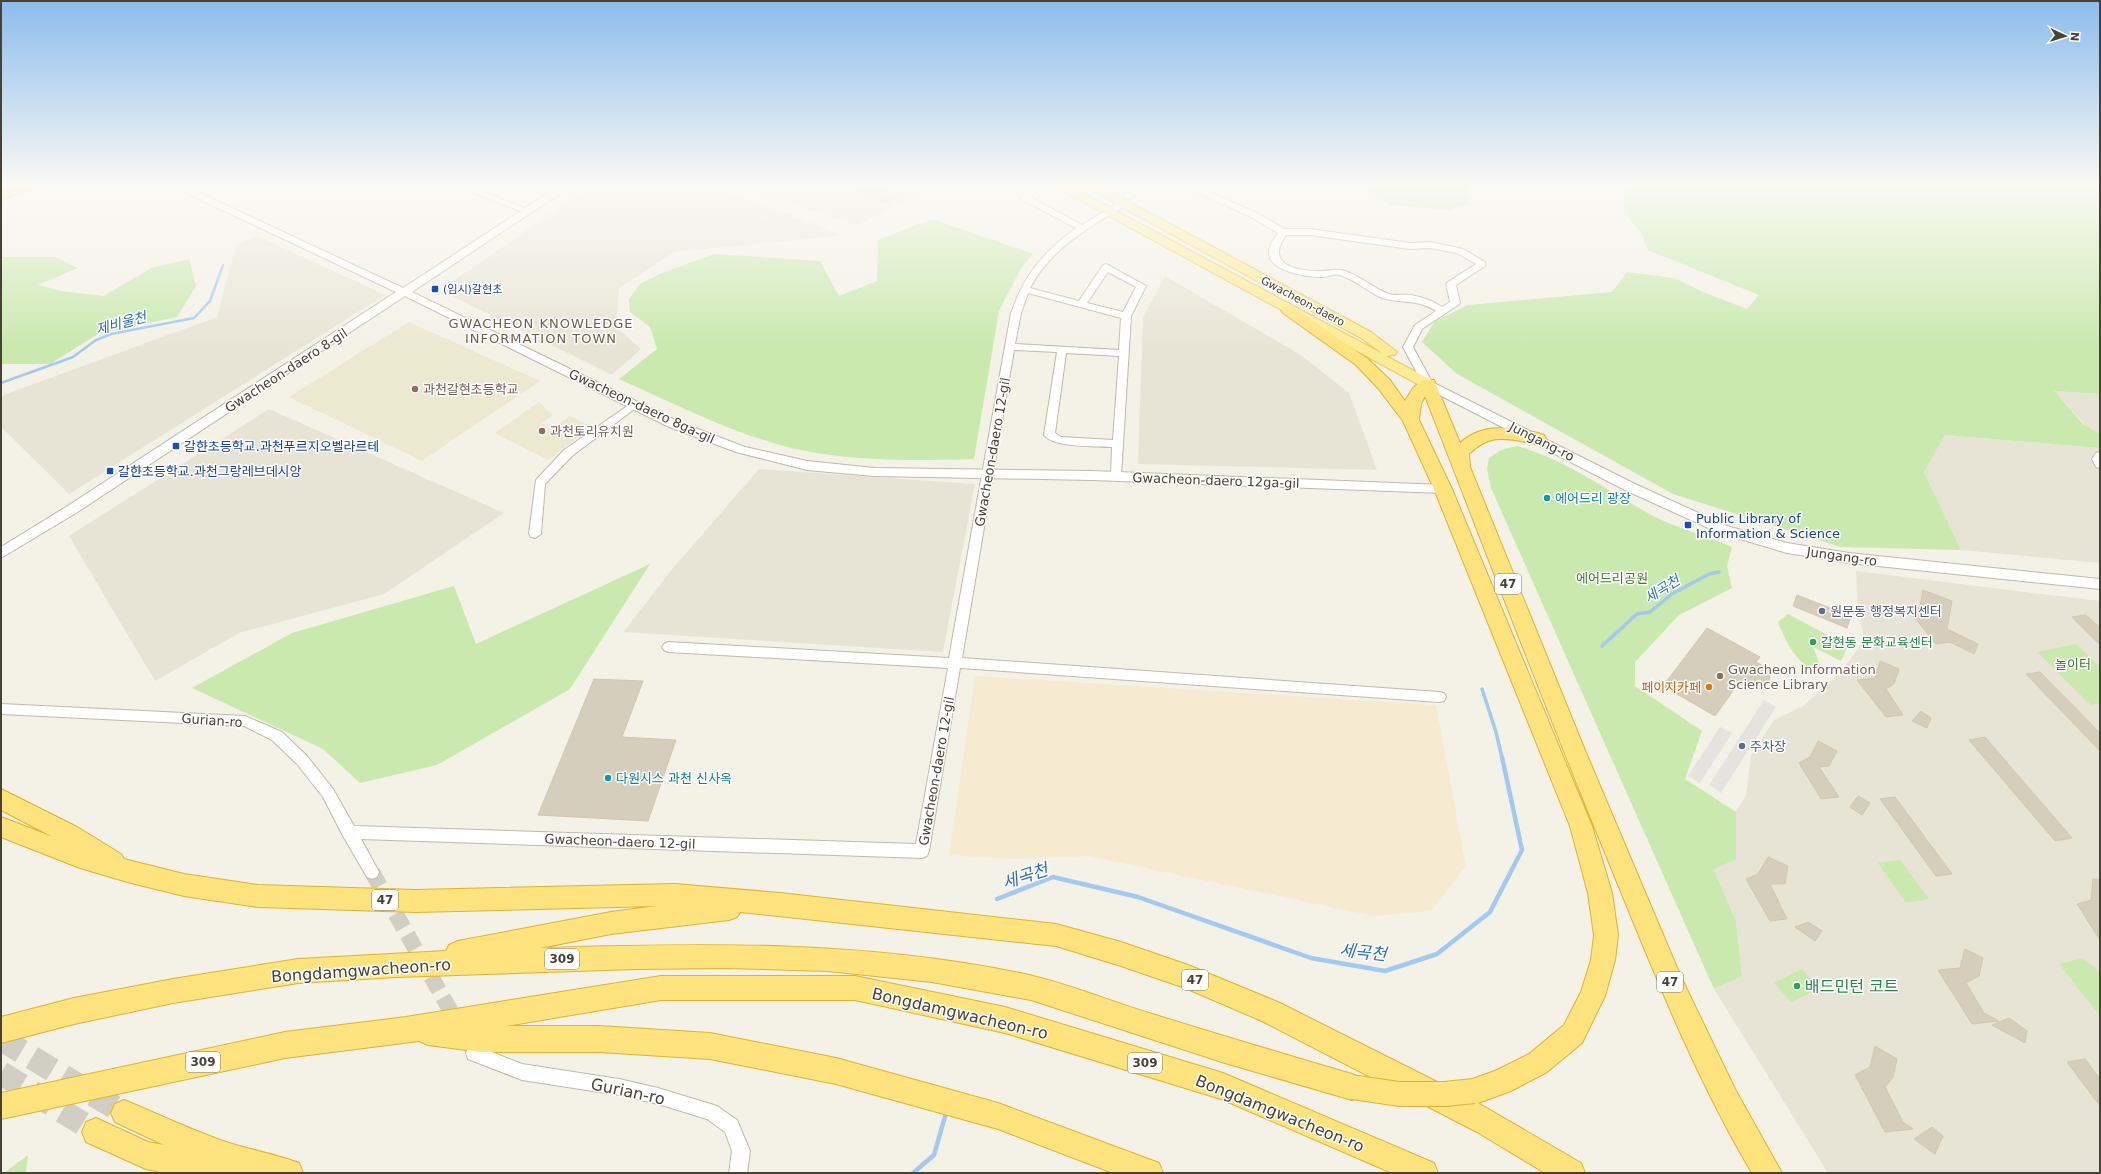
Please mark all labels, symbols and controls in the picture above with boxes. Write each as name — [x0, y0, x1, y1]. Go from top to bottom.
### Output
north arrow — [2045, 16, 2085, 56]
text: N — [2068, 32, 2081, 42]
street label: Gwacheon-daero — [1259, 274, 1347, 329]
place label: (임시)갈현초 — [443, 283, 502, 296]
marker: (임시)갈현초 — [430, 284, 440, 294]
water label: 제비울천 — [94, 308, 149, 337]
district label: GWACHEON KNOWLEDGE INFORMATION TOWN — [448, 316, 634, 346]
street label: Gwacheon-daero 8-gil — [222, 325, 350, 416]
street label: Gwacheon-daero 8ga-gil — [567, 366, 717, 447]
street label: Gwacheon-daero 12-gil — [972, 376, 1013, 528]
place label: 과천갈현초등학교 — [423, 382, 519, 397]
marker: 과천갈현초등학교 — [410, 384, 420, 394]
street label: Jungang-ro — [1506, 418, 1577, 464]
place label: 과천토리유치원 — [550, 424, 634, 439]
marker: 과천토리유치원 — [537, 426, 547, 436]
place label: 갈햔초등학교.과천푸르지오벨라르테 — [184, 439, 380, 454]
marker: 갈햔초등학교.과천푸르지오벨라르테 — [171, 441, 181, 451]
place label: 갈햔초등학교.과천그랑레브데시앙 — [118, 464, 302, 479]
marker: 갈햔초등학교.과천그랑레브데시앙 — [105, 466, 115, 476]
street label: Gwacheon-daero 12ga-gil — [1132, 470, 1300, 491]
place label: 에어드리 광장 — [1555, 491, 1631, 506]
marker: 에어드리 광장 — [1542, 493, 1552, 503]
place label: Public Library of Information & Science — [1696, 511, 1840, 541]
marker: Public Library of Information & Science — [1683, 520, 1693, 530]
street label: Jungang-ro — [1805, 544, 1878, 569]
park label: 에어드리공원 — [1576, 571, 1648, 586]
water label: 세곡천 — [1641, 571, 1684, 606]
road number: 47 — [1495, 574, 1521, 594]
place label: 원문동 행정복지센터 — [1830, 604, 1942, 619]
marker: 원문동 행정복지센터 — [1817, 606, 1827, 616]
place label: 갈현동 문화교육센터 — [1821, 635, 1933, 650]
marker: 갈현동 문화교육센터 — [1808, 637, 1818, 647]
park label: 놀이터 — [2055, 657, 2091, 672]
place label: Gwacheon Information Science Library — [1728, 662, 1876, 692]
marker: Gwacheon Information Science Library — [1715, 671, 1725, 681]
place label: 페이지카페 — [1641, 680, 1701, 695]
marker: 페이지카페 — [1704, 682, 1714, 692]
street label: Gwacheon-daero 12-gil — [916, 695, 957, 847]
street label: Gurian-ro — [181, 711, 243, 730]
place label: 주차장 — [1750, 739, 1786, 754]
marker: 주차장 — [1737, 741, 1747, 751]
place label: 다원시스 과천 신사옥 — [616, 771, 732, 786]
marker: 다원시스 과천 신사옥 — [603, 773, 613, 783]
street label: Gwacheon-daero 12-gil — [544, 831, 696, 852]
water label: 세곡천 — [1000, 859, 1053, 893]
road number: 47 — [372, 890, 398, 910]
water label: 세곡천 — [1339, 940, 1390, 965]
road number: 309 — [545, 949, 579, 969]
street label: Bongdamgwacheon-ro — [271, 955, 452, 986]
road number: 47 — [1182, 970, 1208, 990]
road number: 47 — [1657, 972, 1683, 992]
place label: 배드민턴 코트 — [1805, 977, 1898, 996]
marker: 배드민턴 코트 — [1792, 981, 1802, 991]
street label: Bongdamgwacheon-ro — [870, 984, 1050, 1043]
road number: 309 — [186, 1052, 220, 1072]
road number: 309 — [1128, 1053, 1162, 1073]
street label: Bongdamgwacheon-ro — [1193, 1071, 1367, 1156]
street label: Gurian-ro — [589, 1074, 667, 1109]

